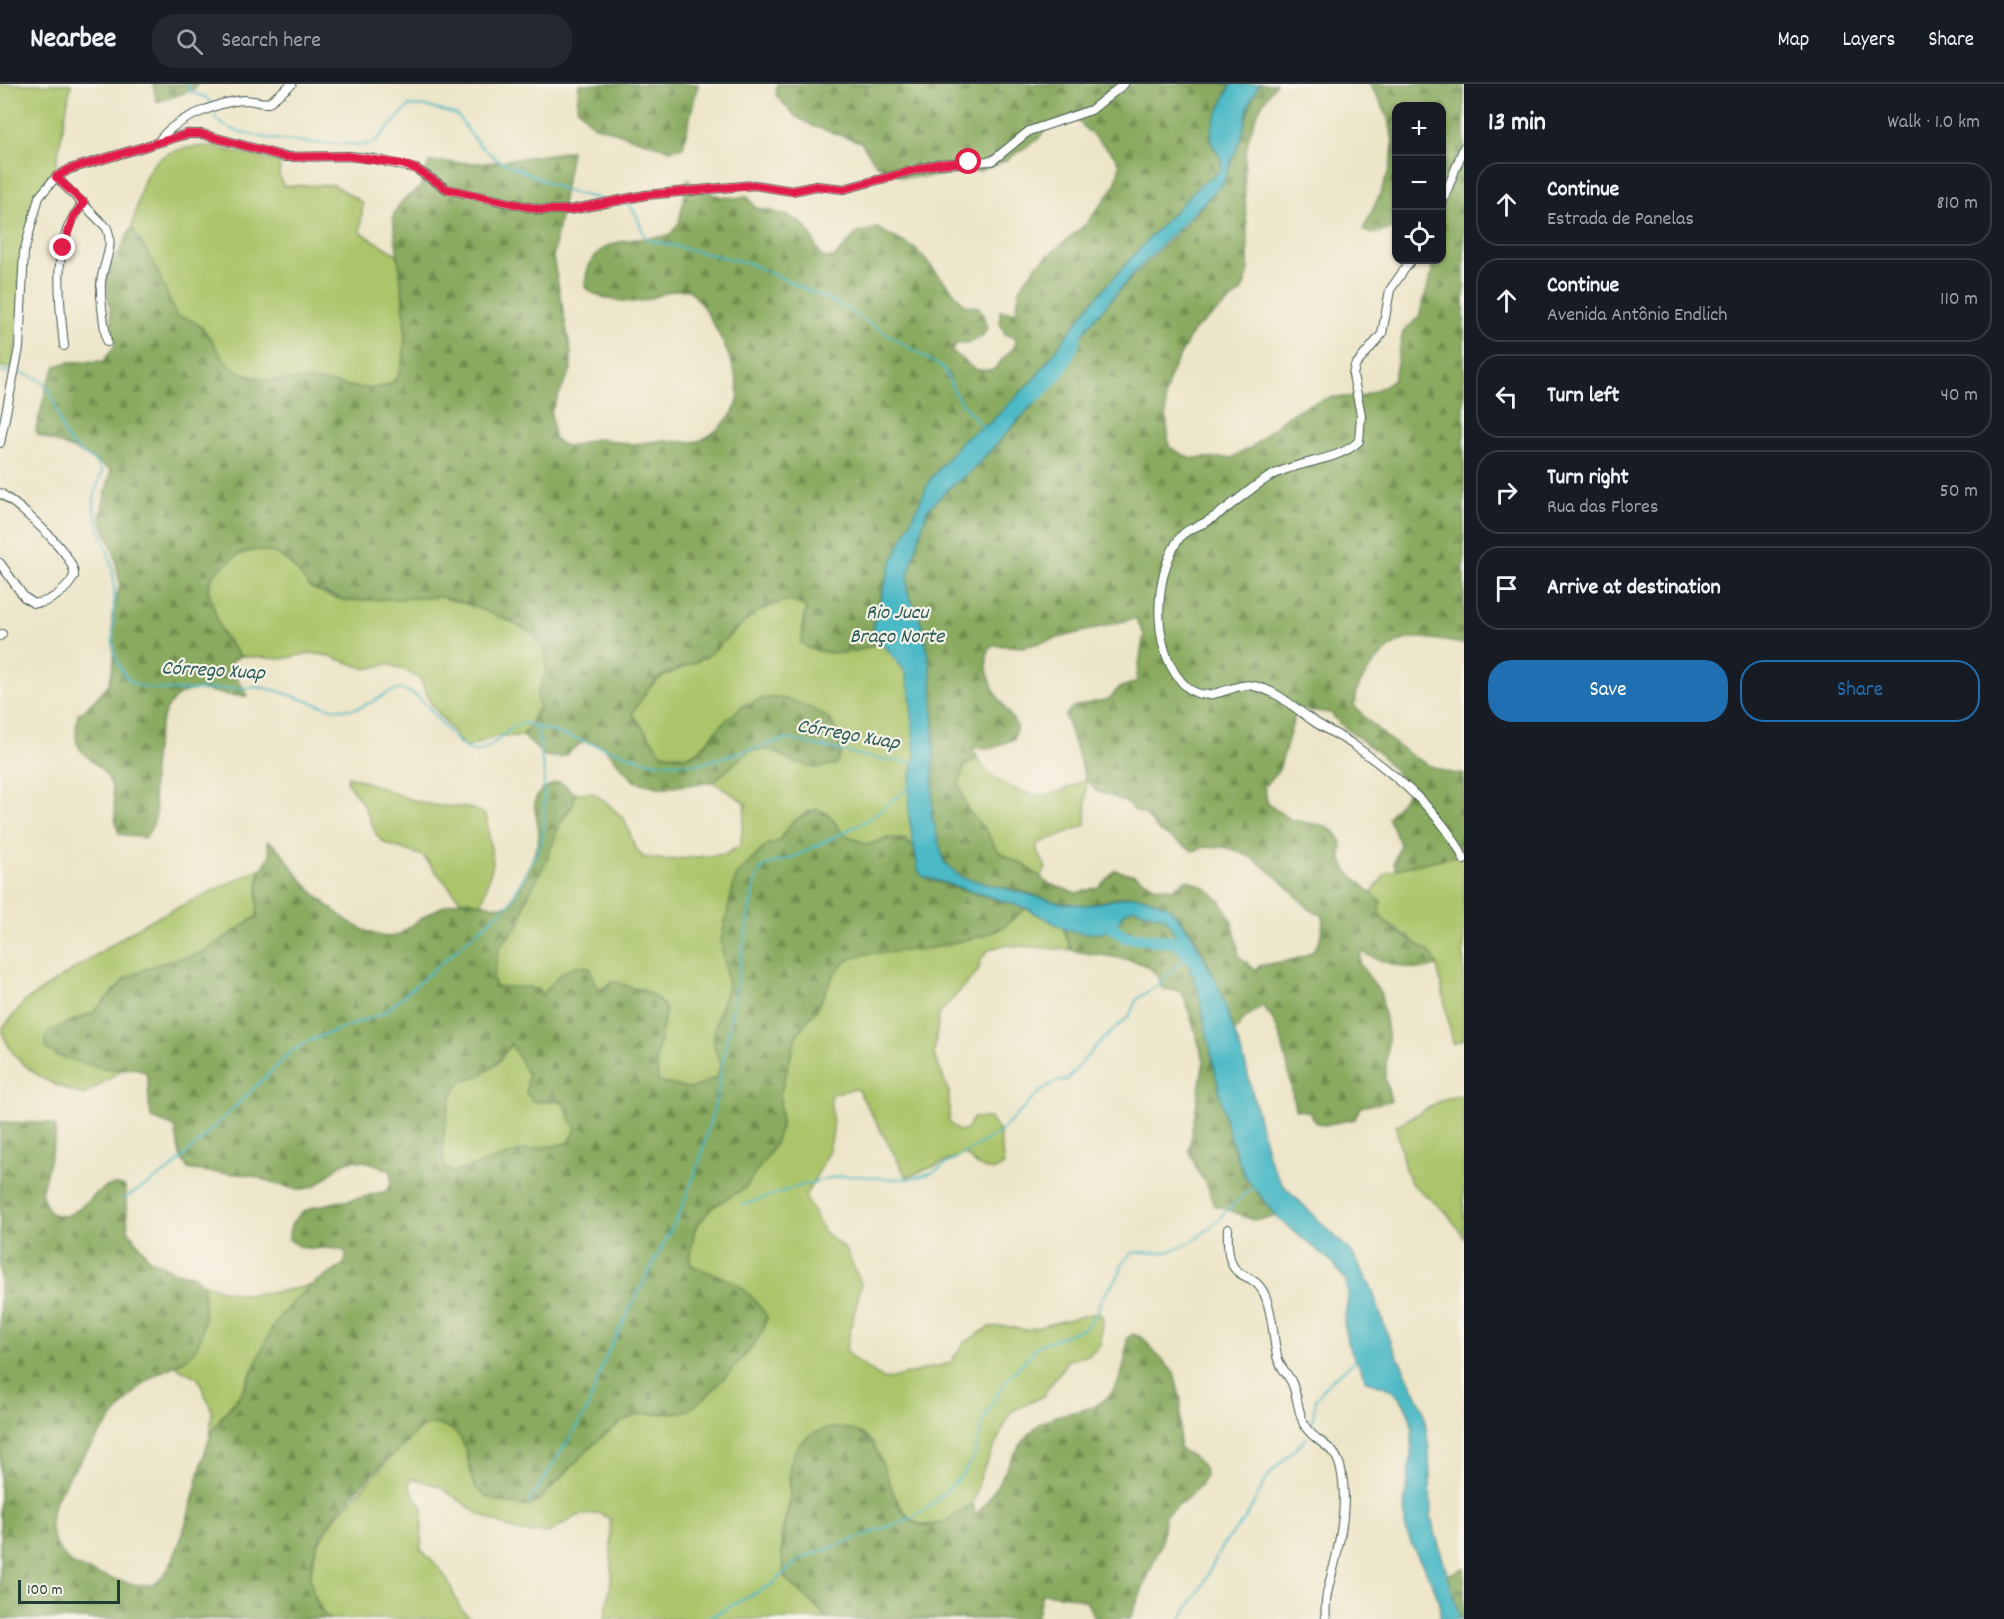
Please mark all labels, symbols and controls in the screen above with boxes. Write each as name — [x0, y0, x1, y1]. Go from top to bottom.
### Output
search box — [152, 14, 572, 68]
text: Nearbee — [30, 21, 116, 61]
icon: search — [173, 25, 206, 58]
text: Search here — [221, 26, 321, 57]
text: Map — [1778, 26, 1809, 56]
text: Layers — [1842, 26, 1895, 56]
text: Share — [1928, 26, 1974, 56]
map controls — [1392, 102, 1446, 264]
button: + — [1392, 102, 1446, 156]
text: 13 min — [1488, 105, 1546, 142]
text: Walk · 1.0 km — [1887, 109, 1980, 137]
route start — [955, 148, 981, 174]
button: − — [1392, 156, 1446, 210]
text: Continue — [1547, 175, 1619, 206]
icon: ahead — [1490, 188, 1523, 221]
text: 810 m — [1936, 190, 1978, 218]
text: Estrada de Panelas — [1547, 206, 1694, 234]
button: locate — [1392, 210, 1446, 264]
route end — [49, 234, 75, 260]
text: Continue — [1547, 271, 1619, 302]
icon: ahead — [1490, 284, 1523, 317]
text: 110 m — [1940, 286, 1978, 314]
text: Avenida Antônio Endlich — [1547, 302, 1727, 330]
icon: left — [1490, 380, 1523, 413]
text: Turn left — [1547, 381, 1619, 412]
text: 40 m — [1940, 382, 1978, 410]
text: Turn right — [1547, 463, 1629, 494]
icon: right — [1490, 476, 1523, 509]
text: 50 m — [1940, 478, 1978, 506]
text: Rua das Flores — [1547, 494, 1658, 522]
icon: arrive — [1490, 572, 1523, 605]
text: Arrive at destination — [1547, 573, 1721, 604]
water label: Rio Jucu Braço Norte — [850, 599, 946, 653]
water label: Córrego Xuap — [160, 654, 267, 690]
button: Save — [1488, 660, 1728, 722]
button: Share — [1740, 660, 1980, 722]
water label: Córrego Xuap — [794, 712, 903, 760]
scale bar — [18, 1577, 120, 1604]
text: 100 m — [27, 1579, 63, 1602]

